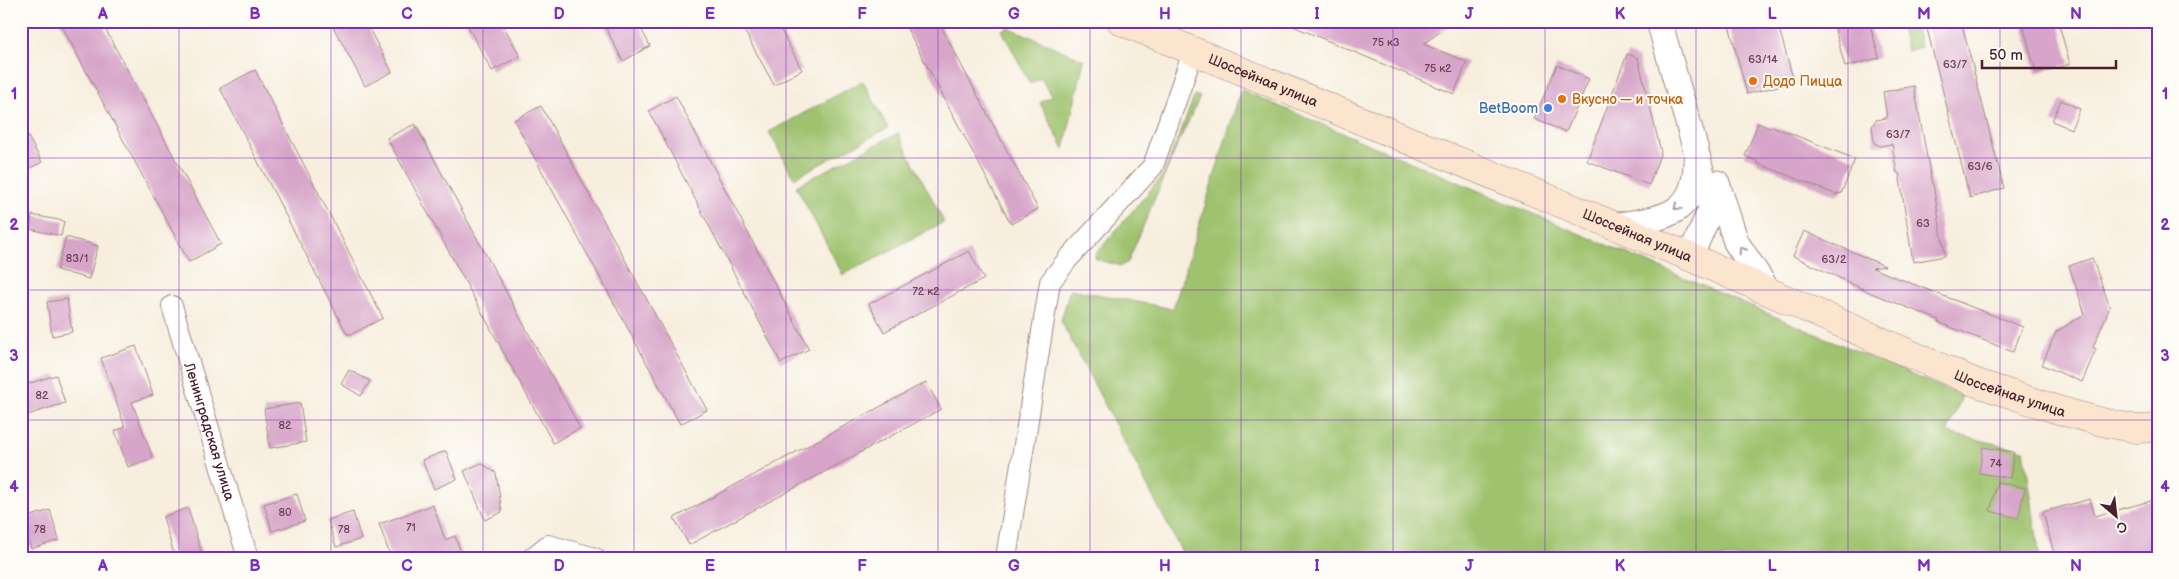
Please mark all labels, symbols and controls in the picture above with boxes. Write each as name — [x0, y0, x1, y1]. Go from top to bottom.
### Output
text: A — [97, 5, 108, 24]
text: B — [249, 5, 261, 24]
text: C — [401, 5, 413, 24]
text: D — [553, 5, 565, 24]
text: E — [705, 5, 715, 24]
text: F — [857, 5, 867, 24]
text: G — [1008, 5, 1020, 24]
text: H — [1159, 5, 1171, 24]
text: I — [1314, 5, 1320, 24]
text: J — [1465, 5, 1474, 24]
text: K — [1615, 5, 1626, 24]
text: L — [1767, 5, 1777, 24]
text: M — [1917, 5, 1931, 24]
text: N — [2070, 5, 2082, 24]
house number: 75 к3 — [1372, 36, 1400, 49]
scale bar — [1982, 38, 2115, 70]
text: 50 m — [1989, 46, 2023, 65]
street label: Шоссейная улица — [1206, 50, 1321, 111]
house number: 63/14 — [1748, 53, 1778, 66]
house number: 63/7 — [1943, 58, 1968, 71]
house number: 75 к2 — [1424, 62, 1452, 75]
place label: Додо Пицца — [1763, 73, 1843, 90]
marker: Додо Пицца — [1747, 75, 1759, 87]
text: 1 — [11, 85, 17, 104]
text: 1 — [2162, 85, 2168, 104]
place label: Вкусно — и точка — [1572, 91, 1684, 108]
marker: Вкусно — и точка — [1556, 93, 1568, 105]
place label: BetBoom — [1479, 100, 1538, 117]
marker: BetBoom — [1542, 102, 1554, 114]
house number: 63/7 — [1886, 128, 1911, 141]
house number: 63/6 — [1967, 160, 1993, 173]
one-way arrow — [1674, 202, 1683, 211]
street label: Шоссейная улица — [1580, 205, 1695, 266]
text: 2 — [9, 216, 19, 235]
text: 2 — [2160, 216, 2170, 235]
house number: 63 — [1916, 217, 1930, 230]
one-way arrow — [1738, 246, 1748, 255]
house number: 83/1 — [66, 252, 88, 265]
house number: 63/2 — [1822, 253, 1847, 266]
house number: 72 к2 — [912, 285, 940, 298]
text: 3 — [9, 347, 19, 366]
text: 3 — [2160, 347, 2170, 366]
street label: Ленинградская улица — [180, 360, 238, 503]
street label: Шоссейная улица — [1951, 366, 2068, 421]
house number: 82 — [36, 389, 49, 402]
house number: 82 — [279, 419, 292, 432]
house number: 74 — [1990, 457, 2002, 470]
text: 4 — [9, 478, 19, 497]
text: 4 — [2160, 478, 2170, 497]
north arrow — [2092, 492, 2142, 542]
house number: 80 — [279, 506, 292, 519]
text: С — [2113, 517, 2130, 537]
house number: 71 — [406, 521, 416, 534]
house number: 78 — [34, 523, 46, 536]
house number: 78 — [338, 523, 350, 536]
text: A — [97, 557, 108, 576]
text: B — [249, 557, 261, 576]
text: C — [401, 557, 413, 576]
text: D — [553, 557, 565, 576]
text: E — [705, 557, 715, 576]
text: F — [857, 557, 867, 576]
text: G — [1008, 557, 1020, 576]
text: H — [1159, 557, 1171, 576]
text: I — [1314, 557, 1320, 576]
text: J — [1465, 557, 1474, 576]
text: K — [1615, 557, 1626, 576]
text: L — [1767, 557, 1777, 576]
text: M — [1917, 557, 1931, 576]
text: N — [2070, 557, 2082, 576]

